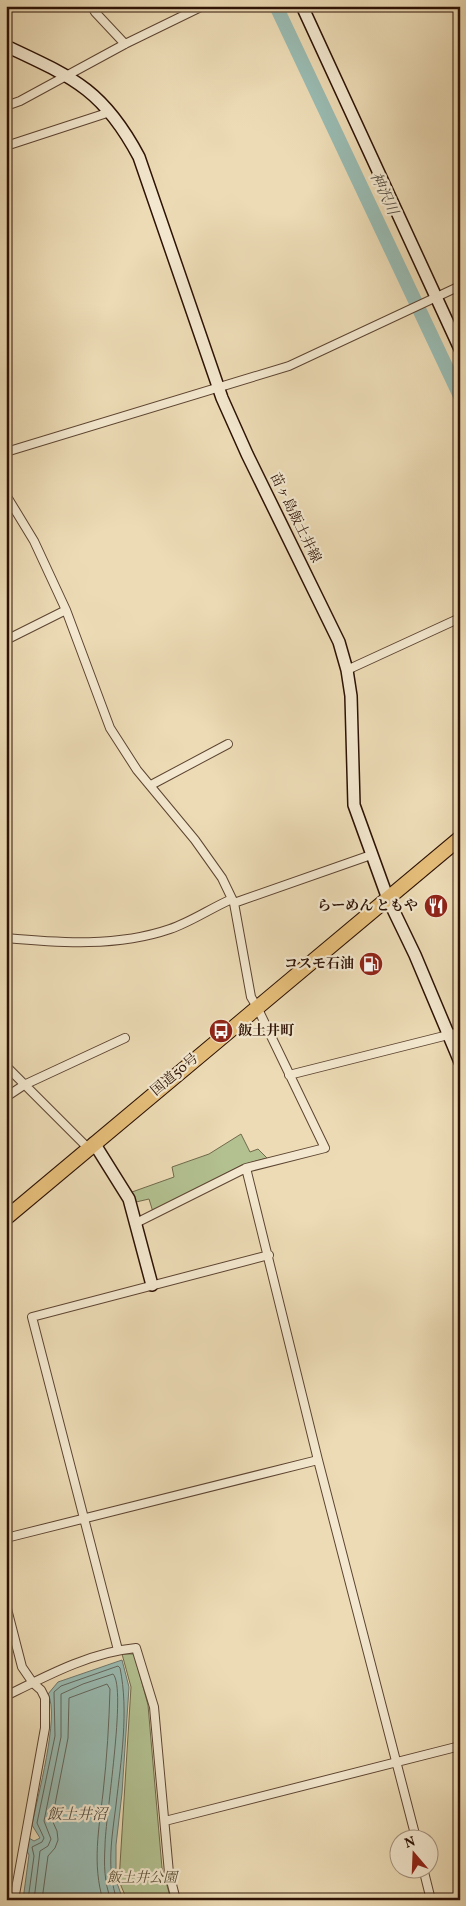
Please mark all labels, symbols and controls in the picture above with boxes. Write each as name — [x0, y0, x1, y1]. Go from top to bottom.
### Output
water label: 神沢川 — [364, 169, 403, 221]
street label: 苗ヶ島飯土井線 — [265, 470, 325, 566]
restaurant icon: らーめん ともや — [423, 893, 449, 919]
place label: らーめん ともや — [317, 897, 418, 916]
fuel station icon: コスモ石油 — [358, 951, 384, 977]
place label: コスモ石油 — [284, 955, 354, 974]
bus stop icon: 飯土井町 — [208, 1018, 234, 1044]
place label: 飯土井町 — [238, 1022, 295, 1041]
street label: 国道50号 — [147, 1049, 203, 1101]
water label: 飯土井沼 — [47, 1805, 110, 1826]
north arrow — [388, 1828, 438, 1878]
text: N — [402, 1832, 418, 1854]
park label: 飯土井公園 — [107, 1869, 179, 1888]

